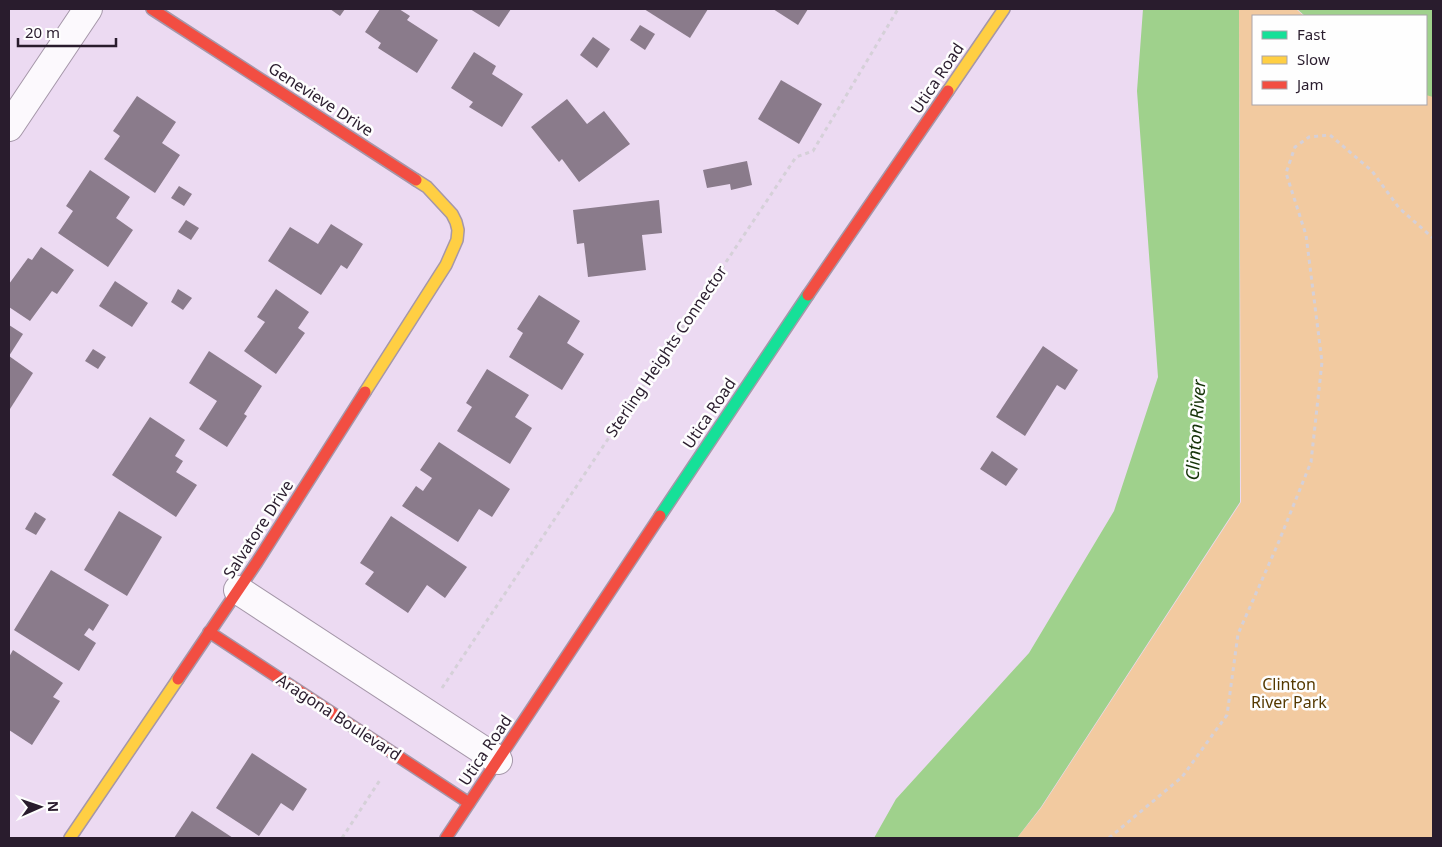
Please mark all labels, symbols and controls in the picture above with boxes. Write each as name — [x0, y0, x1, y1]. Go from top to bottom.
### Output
scale bar — [18, 15, 115, 47]
legend — [1252, 15, 1427, 105]
text: 20 m — [25, 22, 60, 42]
text: Fast — [1297, 24, 1326, 44]
street label: Utica Road — [905, 38, 969, 118]
text: Slow — [1297, 49, 1330, 69]
street label: Genevieve Drive — [264, 57, 378, 141]
text: Jam — [1295, 74, 1324, 94]
street label: Sterling Heights Connector — [600, 260, 732, 441]
street label: Utica Road — [677, 373, 741, 453]
water label: Clinton River — [1180, 378, 1211, 481]
street label: Salvatore Drive — [218, 475, 298, 583]
street label: Aragona Boulevard — [273, 669, 405, 765]
park label: Clinton River Park — [1251, 673, 1327, 713]
street label: Utica Road — [453, 710, 517, 790]
north arrow — [15, 782, 65, 832]
text: N — [44, 801, 63, 813]

